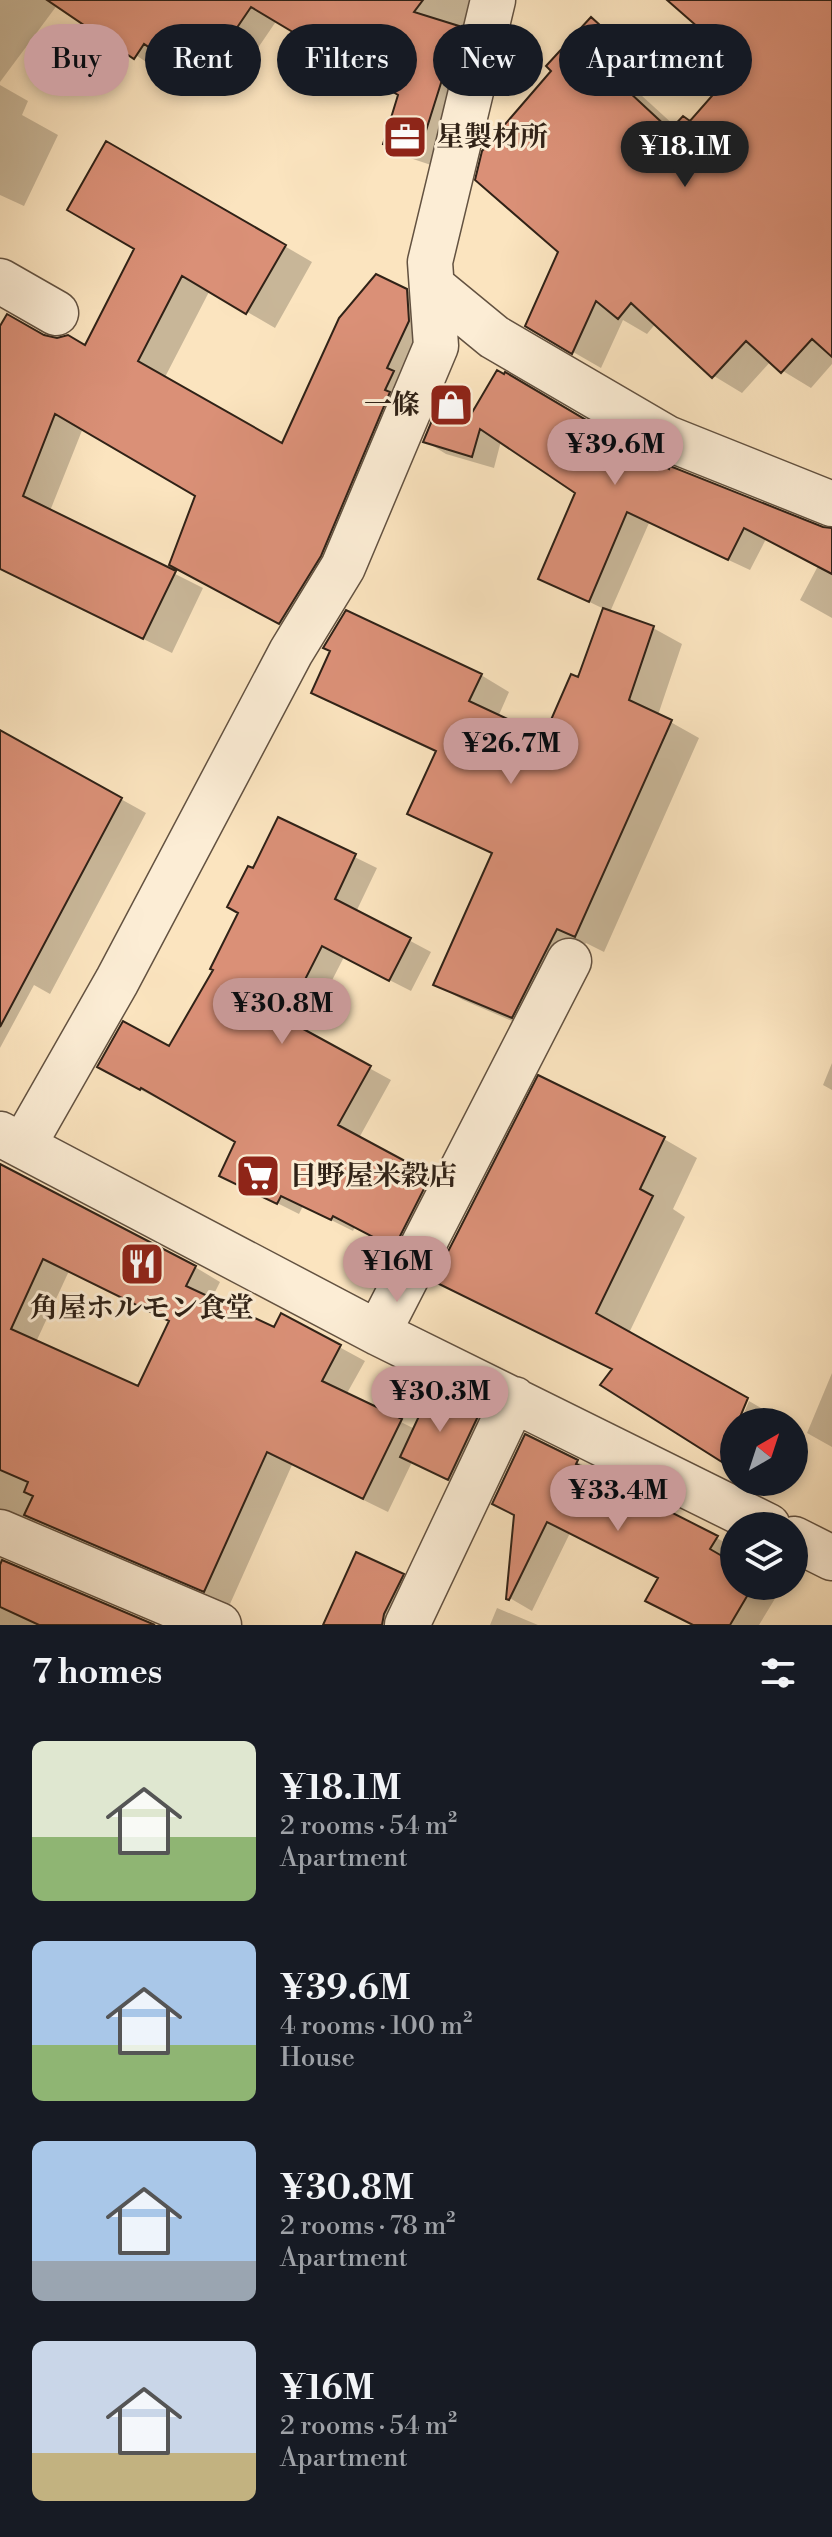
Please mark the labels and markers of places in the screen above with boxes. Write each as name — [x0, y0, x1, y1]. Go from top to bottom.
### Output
office icon: 星製材所 — [381, 113, 429, 161]
place label: 星製材所 — [436, 120, 548, 155]
pin: ¥18.1M — [620, 121, 750, 189]
shop icon: 一條 — [427, 381, 475, 429]
place label: 一條 — [364, 388, 420, 423]
pin: ¥39.6M — [550, 419, 680, 487]
pin: ¥26.7M — [446, 718, 576, 786]
pin: ¥30.8M — [217, 978, 347, 1046]
supermarket icon: 日野屋米穀店 — [234, 1152, 282, 1200]
place label: 日野屋米穀店 — [289, 1159, 457, 1194]
pin: ¥16M — [350, 1236, 444, 1304]
restaurant icon: 角屋ホルモン食堂 — [118, 1240, 166, 1288]
place label: 角屋ホルモン食堂 — [30, 1291, 254, 1326]
pin: ¥30.3M — [375, 1366, 505, 1434]
pin: ¥33.4M — [553, 1465, 683, 1533]

